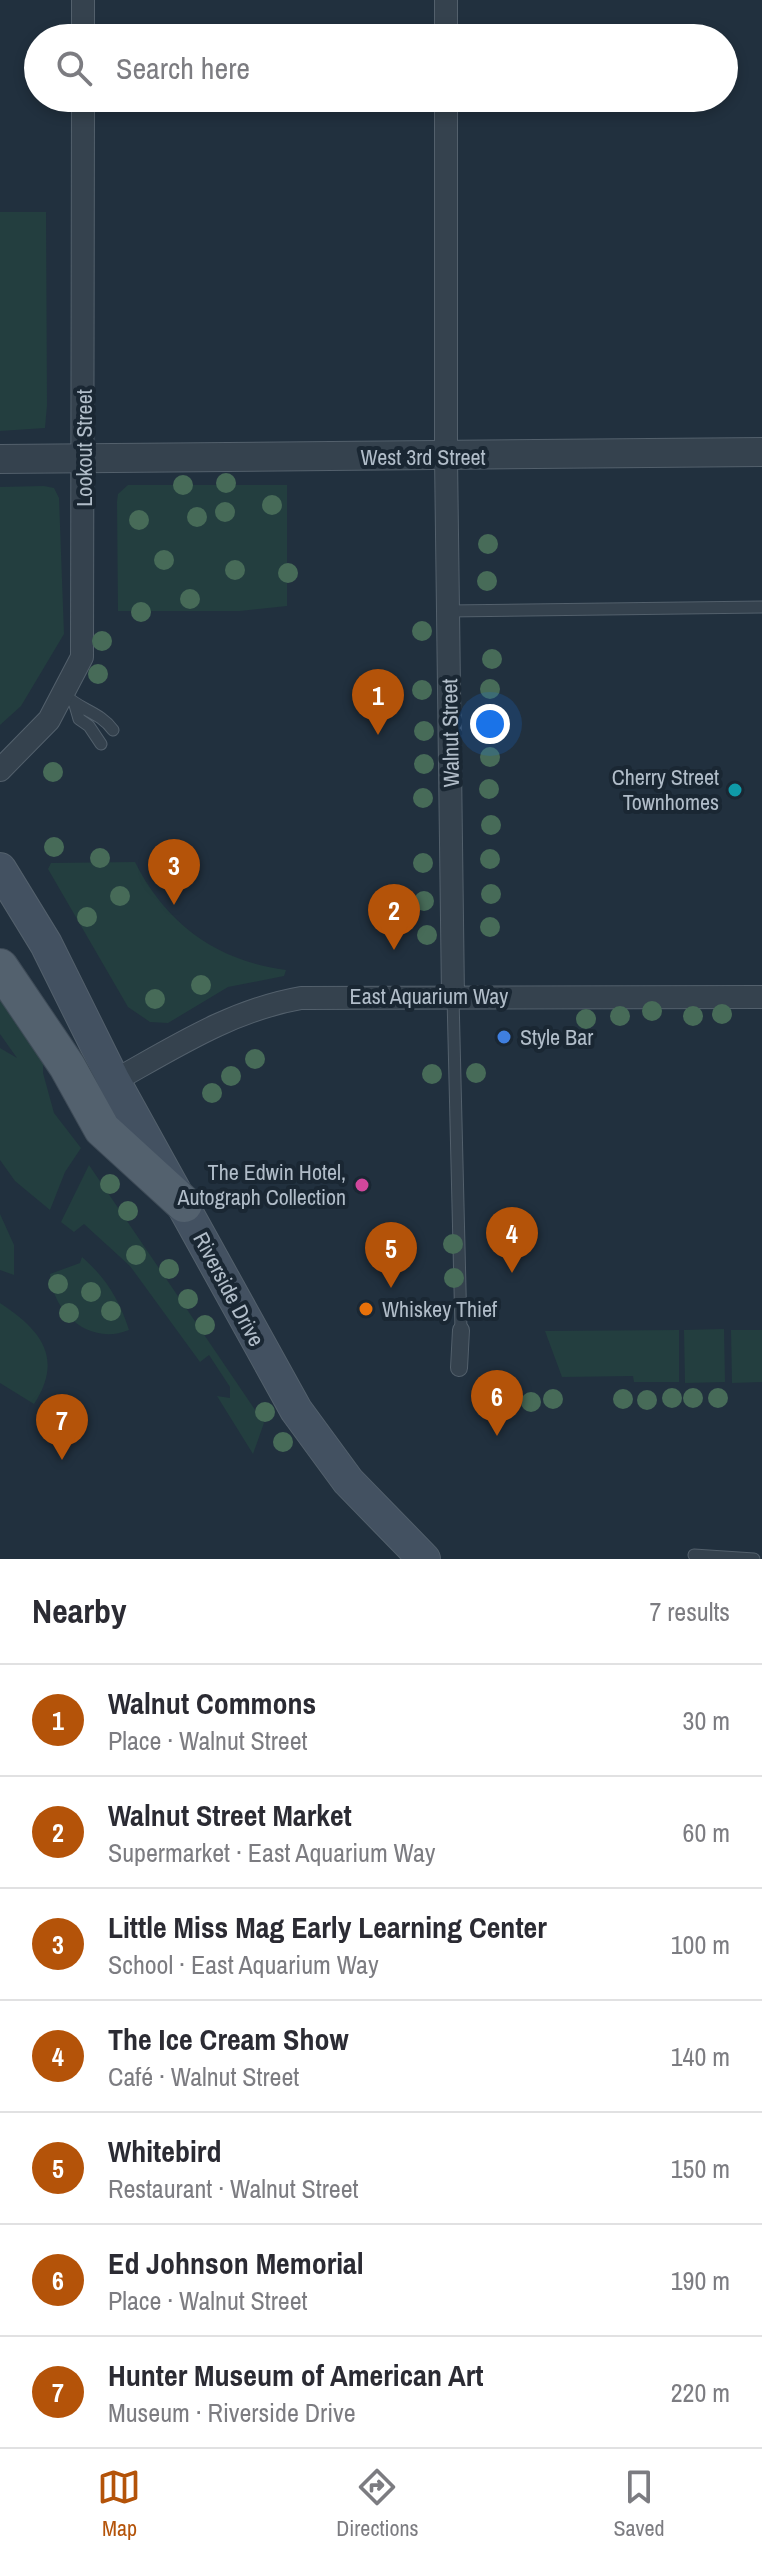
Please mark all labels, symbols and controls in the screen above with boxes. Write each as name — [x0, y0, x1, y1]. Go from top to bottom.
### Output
search box — [24, 24, 738, 112]
icon: search — [52, 46, 96, 90]
text: Search here — [116, 48, 250, 88]
street label: Lookout Street — [69, 389, 99, 507]
street label: West 3rd Street — [360, 442, 486, 472]
pin: 1 — [352, 669, 404, 735]
street label: Walnut Street — [434, 678, 466, 788]
your location — [470, 704, 510, 744]
place label: Cherry Street Townhomes — [612, 762, 719, 817]
marker: Cherry Street Townhomes — [726, 781, 744, 799]
pin: 3 — [148, 839, 200, 905]
pin: 2 — [368, 884, 420, 950]
street label: East Aquarium Way — [350, 981, 508, 1011]
place label: Style Bar — [520, 1022, 593, 1052]
marker: Style Bar — [495, 1028, 513, 1046]
place label: The Edwin Hotel, Autograph Collection — [177, 1157, 346, 1212]
marker: The Edwin Hotel, Autograph Collection — [353, 1176, 371, 1194]
pin: 4 — [486, 1207, 538, 1273]
pin: 5 — [365, 1222, 417, 1288]
street label: Riverside Drive — [186, 1227, 272, 1351]
place label: Whiskey Thief — [382, 1294, 498, 1324]
marker: Whiskey Thief — [357, 1300, 375, 1318]
pin: 6 — [471, 1370, 523, 1436]
pin: 7 — [36, 1394, 88, 1460]
text: Nearby — [32, 1588, 127, 1634]
text: 7 results — [649, 1594, 730, 1629]
text: Walnut Commons — [108, 1683, 316, 1723]
text: 1 — [52, 1703, 64, 1738]
text: 30 m — [683, 1703, 730, 1738]
text: Place · Walnut Street — [108, 1723, 308, 1758]
text: Walnut Street Market — [108, 1795, 352, 1835]
text: 2 — [52, 1815, 64, 1850]
text: 60 m — [683, 1815, 730, 1850]
text: Supermarket · East Aquarium Way — [108, 1835, 435, 1870]
text: Little Miss Mag Early Learning Center — [108, 1907, 547, 1947]
text: 3 — [52, 1927, 64, 1962]
text: 100 m — [671, 1927, 730, 1962]
text: School · East Aquarium Way — [108, 1947, 379, 1982]
text: The Ice Cream Show — [108, 2019, 349, 2059]
text: 4 — [52, 2039, 64, 2074]
text: 140 m — [671, 2039, 730, 2074]
text: Café · Walnut Street — [108, 2059, 299, 2094]
text: Whitebird — [108, 2131, 221, 2171]
text: 5 — [52, 2151, 64, 2186]
text: 150 m — [671, 2151, 730, 2186]
text: Restaurant · Walnut Street — [108, 2171, 358, 2206]
text: Ed Johnson Memorial — [108, 2243, 364, 2283]
text: 6 — [52, 2263, 64, 2298]
text: 190 m — [671, 2263, 730, 2298]
text: Place · Walnut Street — [108, 2283, 308, 2318]
text: Hunter Museum of American Art — [108, 2355, 483, 2395]
text: 7 — [52, 2375, 64, 2410]
text: 220 m — [671, 2375, 730, 2410]
text: Museum · Riverside Drive — [108, 2395, 356, 2430]
tab: Map — [97, 2465, 141, 2543]
tab: Directions — [336, 2465, 419, 2543]
tab: Saved — [613, 2465, 665, 2543]

